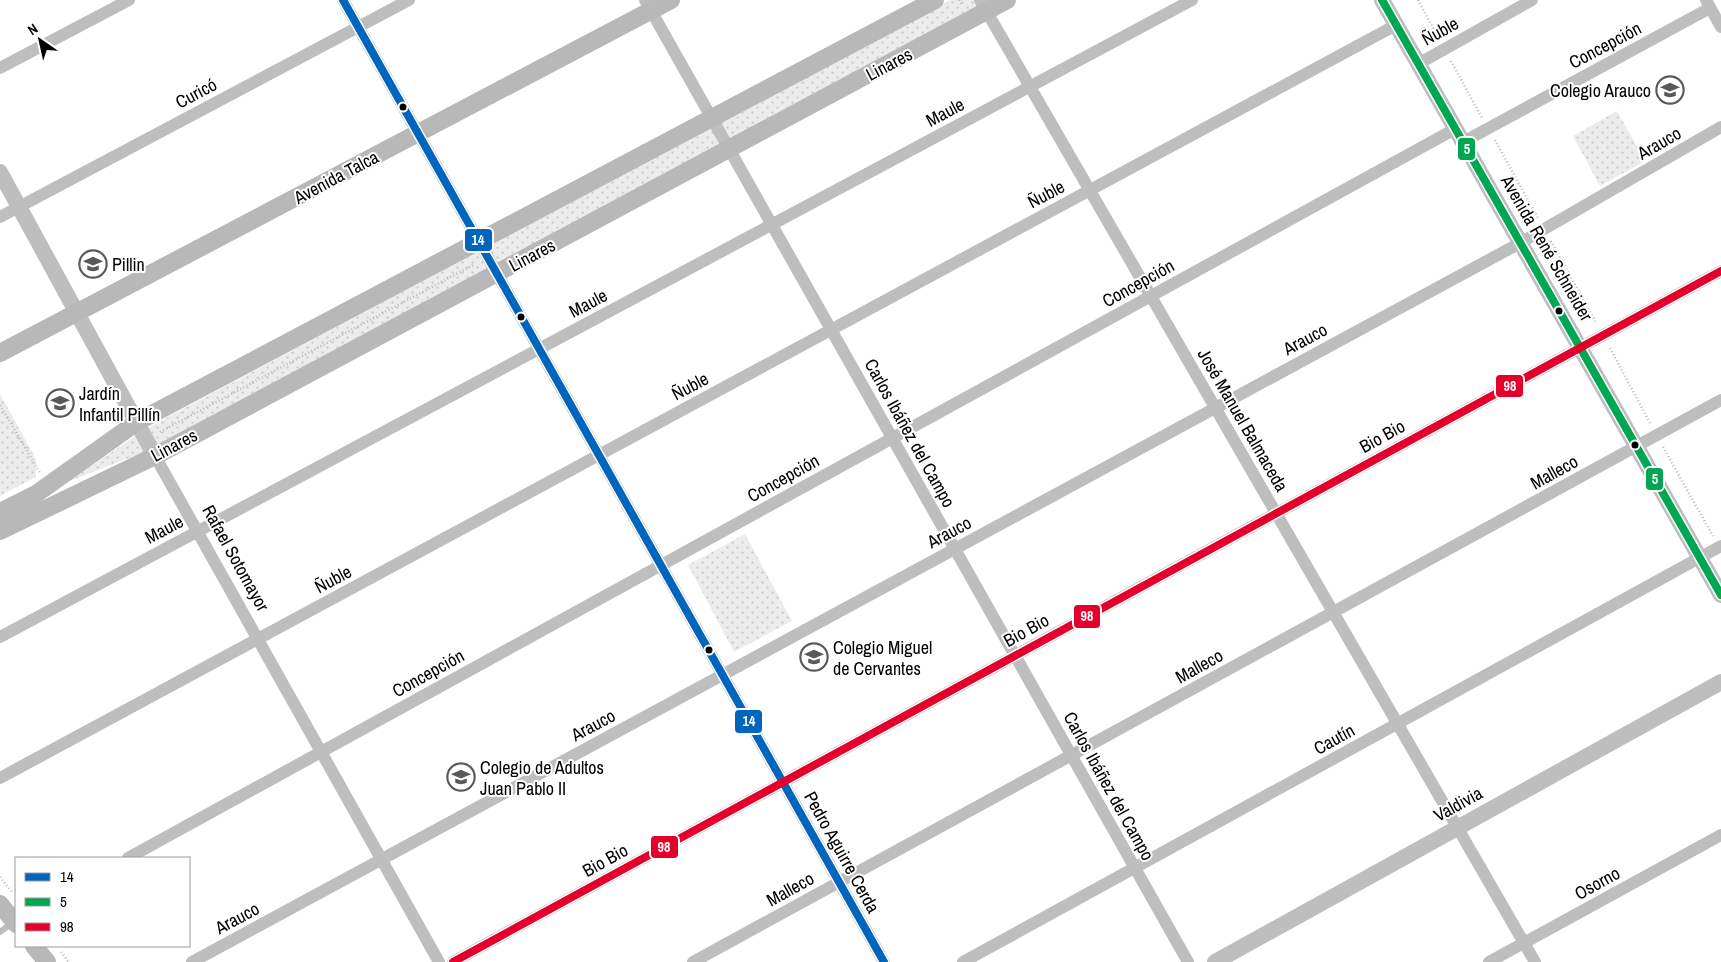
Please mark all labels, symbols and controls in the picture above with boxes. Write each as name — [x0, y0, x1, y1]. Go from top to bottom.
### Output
street label: Ñuble — [1417, 11, 1463, 51]
north arrow — [15, 15, 65, 65]
street label: Concepción — [1564, 15, 1646, 75]
text: N — [24, 19, 41, 39]
street label: Linares — [861, 41, 917, 87]
street label: Curicó — [171, 72, 221, 114]
school or university icon: Colegio Arauco — [1655, 75, 1685, 105]
place label: Colegio Arauco — [1550, 78, 1651, 103]
street label: Maule — [921, 92, 969, 132]
unlabelled marker — [398, 102, 408, 112]
street label: Arauco — [1632, 120, 1686, 166]
line badge: 5 — [1457, 137, 1476, 161]
text: 5 — [1464, 140, 1471, 158]
street label: Avenida Talca — [288, 144, 383, 210]
street label: Avenida René Schneider — [1495, 170, 1599, 326]
street label: Ñuble — [1023, 174, 1069, 214]
line badge: 14 — [464, 228, 493, 252]
text: 14 — [472, 231, 485, 249]
street label: Linares — [504, 232, 560, 278]
school or university icon: Pillin — [78, 249, 108, 279]
place label: Pillin — [112, 252, 145, 277]
street label: Concepción — [1097, 253, 1179, 313]
street label: Maule — [564, 283, 612, 323]
unlabelled marker — [1554, 306, 1564, 316]
unlabelled marker — [516, 312, 526, 322]
street label: Arauco — [1278, 317, 1332, 361]
street label: José Manuel Balmaceda — [1192, 344, 1294, 496]
street label: Carlos Ibáñez del Campo — [859, 354, 961, 512]
street label: Ñuble — [667, 366, 713, 406]
line badge: 98 — [1495, 374, 1524, 398]
text: 98 — [1504, 377, 1516, 395]
place label: Jardín Infantil Pillín — [79, 381, 160, 427]
school or university icon: Jardín Infantil Pillín — [45, 388, 75, 418]
street label: Bio Bio — [1355, 413, 1409, 459]
street label: Linares — [146, 422, 202, 468]
unlabelled marker — [1630, 440, 1640, 450]
street label: Concepción — [742, 448, 824, 508]
street label: Malleco — [1526, 449, 1582, 495]
line badge: 5 — [1645, 467, 1664, 491]
text: 5 — [1652, 470, 1659, 488]
street label: Rafael Sotomayor — [196, 500, 276, 616]
street label: Maule — [140, 509, 188, 549]
street label: Arauco — [922, 510, 976, 554]
street label: Ñuble — [310, 559, 356, 599]
line badge: 98 — [1073, 604, 1101, 629]
street label: Bio Bio — [999, 607, 1053, 653]
text: 98 — [1081, 607, 1093, 625]
place label: Colegio Miguel de Cervantes — [833, 635, 932, 681]
school or university icon: Colegio Miguel de Cervantes — [799, 642, 829, 672]
street label: Concepción — [387, 643, 469, 703]
street label: Malleco — [1171, 643, 1227, 689]
unlabelled marker — [704, 645, 714, 655]
street label: Arauco — [566, 703, 620, 747]
street label: Carlos Ibáñez del Campo — [1058, 707, 1160, 865]
line badge: 14 — [734, 709, 763, 734]
text: 14 — [743, 712, 756, 730]
street label: Cautín — [1309, 718, 1359, 760]
place label: Colegio de Adultos Juan Pablo II — [480, 755, 604, 801]
school or university icon: Colegio de Adultos Juan Pablo II — [446, 762, 476, 792]
street label: Valdivia — [1429, 780, 1487, 828]
street label: Pedro Aguirre Cerda — [798, 787, 886, 917]
line badge: 98 — [650, 835, 679, 859]
street label: Bio Bio — [578, 837, 632, 883]
text: 98 — [658, 838, 670, 856]
legend — [15, 857, 190, 947]
street label: Osorno — [1570, 860, 1624, 906]
text: 14 — [60, 866, 74, 887]
street label: Malleco — [762, 866, 818, 912]
text: 5 — [60, 891, 67, 912]
street label: Arauco — [210, 896, 264, 940]
text: 98 — [60, 916, 74, 937]

